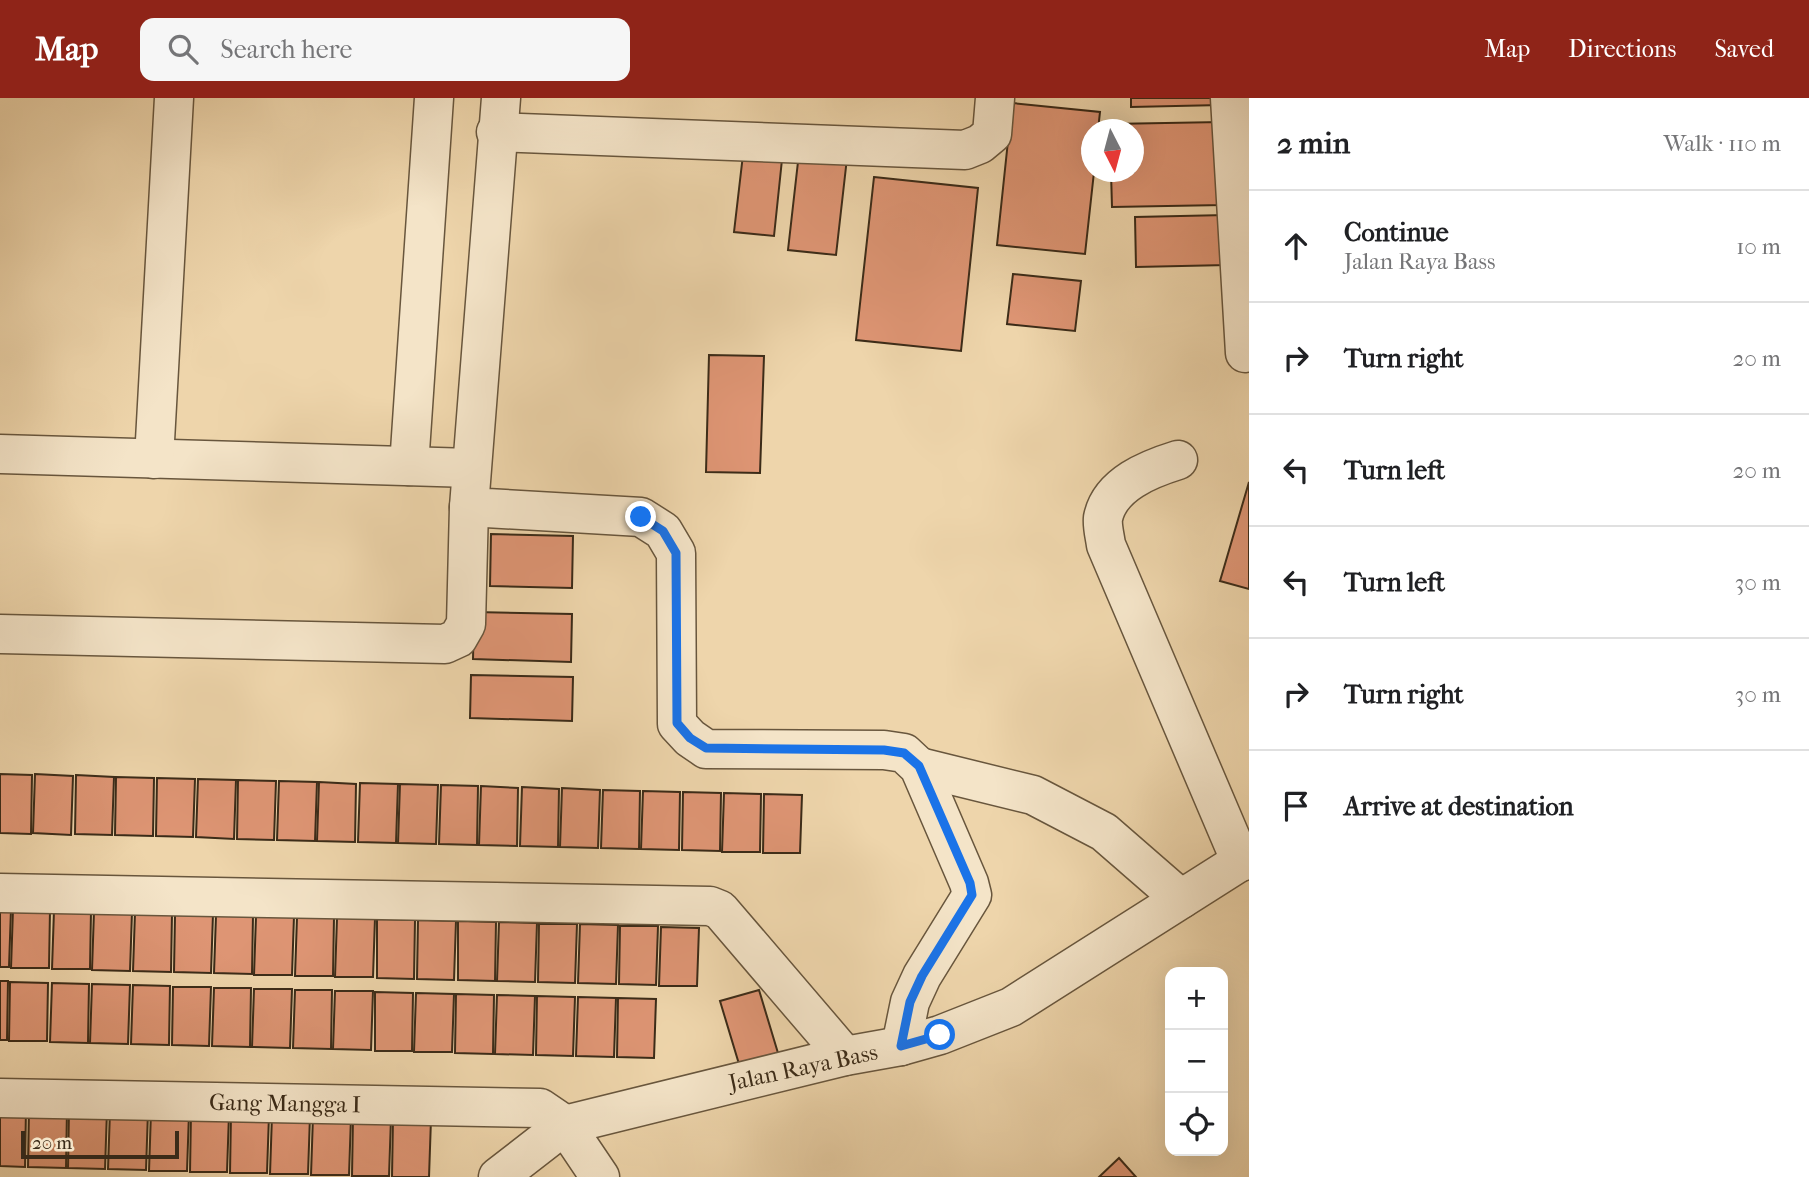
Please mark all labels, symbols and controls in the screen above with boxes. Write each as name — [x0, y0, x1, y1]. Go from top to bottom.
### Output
search box — [140, 18, 630, 81]
text: Map — [35, 30, 98, 69]
icon: search — [164, 30, 202, 68]
text: Search here — [220, 34, 352, 65]
text: Map — [1484, 35, 1530, 63]
text: Directions — [1568, 35, 1676, 63]
text: Saved — [1714, 35, 1774, 63]
north arrow — [1081, 119, 1144, 182]
text: 2 min — [1277, 126, 1350, 161]
text: Walk · 110 m — [1664, 130, 1781, 157]
text: Continue — [1344, 217, 1449, 248]
icon: ahead — [1277, 227, 1315, 265]
text: 10 m — [1736, 233, 1781, 260]
text: Jalan Raya Bass — [1344, 248, 1496, 275]
icon: right — [1277, 339, 1315, 377]
text: Turn right — [1344, 343, 1464, 374]
text: 20 m — [1732, 345, 1781, 372]
icon: left — [1277, 451, 1315, 489]
text: Turn left — [1344, 455, 1445, 486]
text: 20 m — [1732, 457, 1781, 484]
route end — [625, 501, 656, 532]
icon: left — [1277, 563, 1315, 601]
text: Turn left — [1344, 567, 1445, 598]
text: 30 m — [1735, 569, 1781, 596]
icon: right — [1277, 675, 1315, 713]
text: Turn right — [1344, 679, 1464, 710]
text: 30 m — [1735, 681, 1781, 708]
icon: arrive — [1277, 787, 1315, 825]
text: Arrive at destination — [1344, 791, 1574, 822]
map controls — [1165, 967, 1228, 1156]
button: + — [1165, 967, 1228, 1030]
route start — [924, 1019, 955, 1050]
button: − — [1165, 1030, 1228, 1093]
street label: Jalan Raya Bass — [724, 1039, 880, 1097]
street label: Gang Mangga I — [209, 1089, 361, 1118]
button: locate — [1165, 1093, 1228, 1156]
scale bar — [21, 1128, 178, 1160]
text: 20 m — [32, 1132, 72, 1154]

